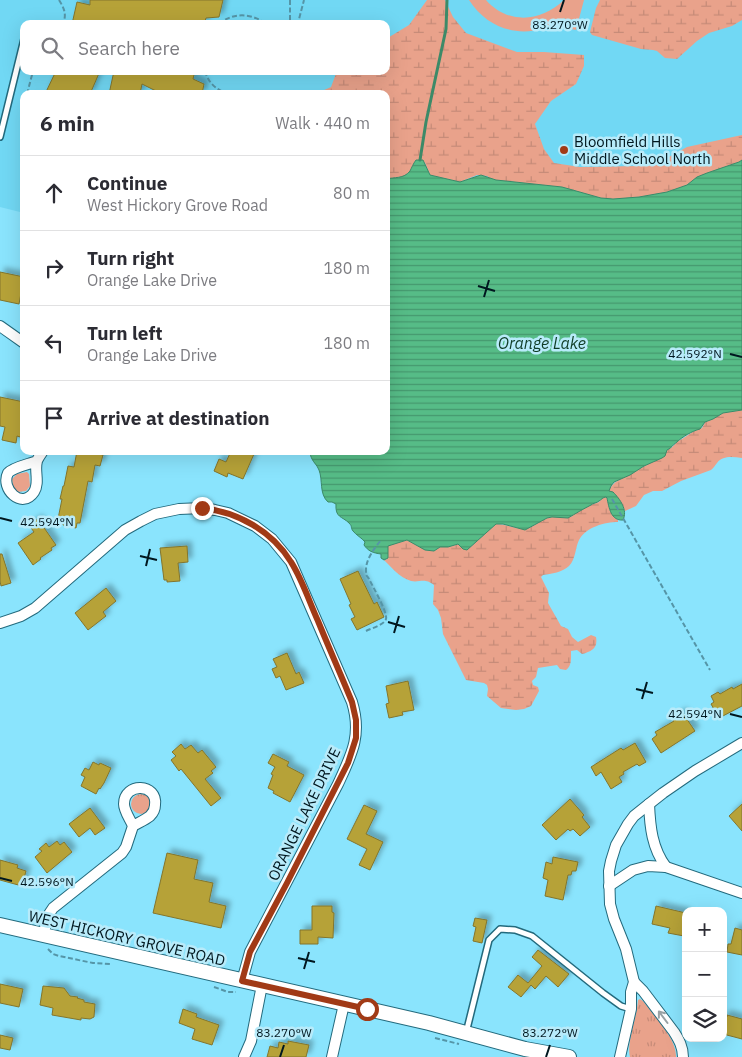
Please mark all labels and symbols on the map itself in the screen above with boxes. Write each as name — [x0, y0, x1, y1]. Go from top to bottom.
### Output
text: 83.270°W — [532, 17, 588, 32]
place label: Bloomfield Hills Middle School North — [574, 132, 711, 168]
marker: Bloomfield Hills Middle School North — [558, 144, 570, 156]
water label: Orange Lake — [498, 333, 586, 353]
text: 42.592°N — [668, 346, 722, 361]
route end — [191, 497, 214, 520]
text: 42.594°N — [20, 514, 74, 529]
text: 42.594°N — [668, 706, 722, 721]
street label: ORANGE LAKE DRIVE — [263, 744, 345, 884]
text: 42.596°N — [20, 874, 74, 889]
street label: WEST HICKORY GROVE ROAD — [27, 906, 227, 970]
route start — [356, 998, 379, 1021]
one-way arrow — [658, 1010, 668, 1024]
text: 83.270°W — [256, 1025, 312, 1040]
text: 83.272°W — [522, 1025, 578, 1040]

